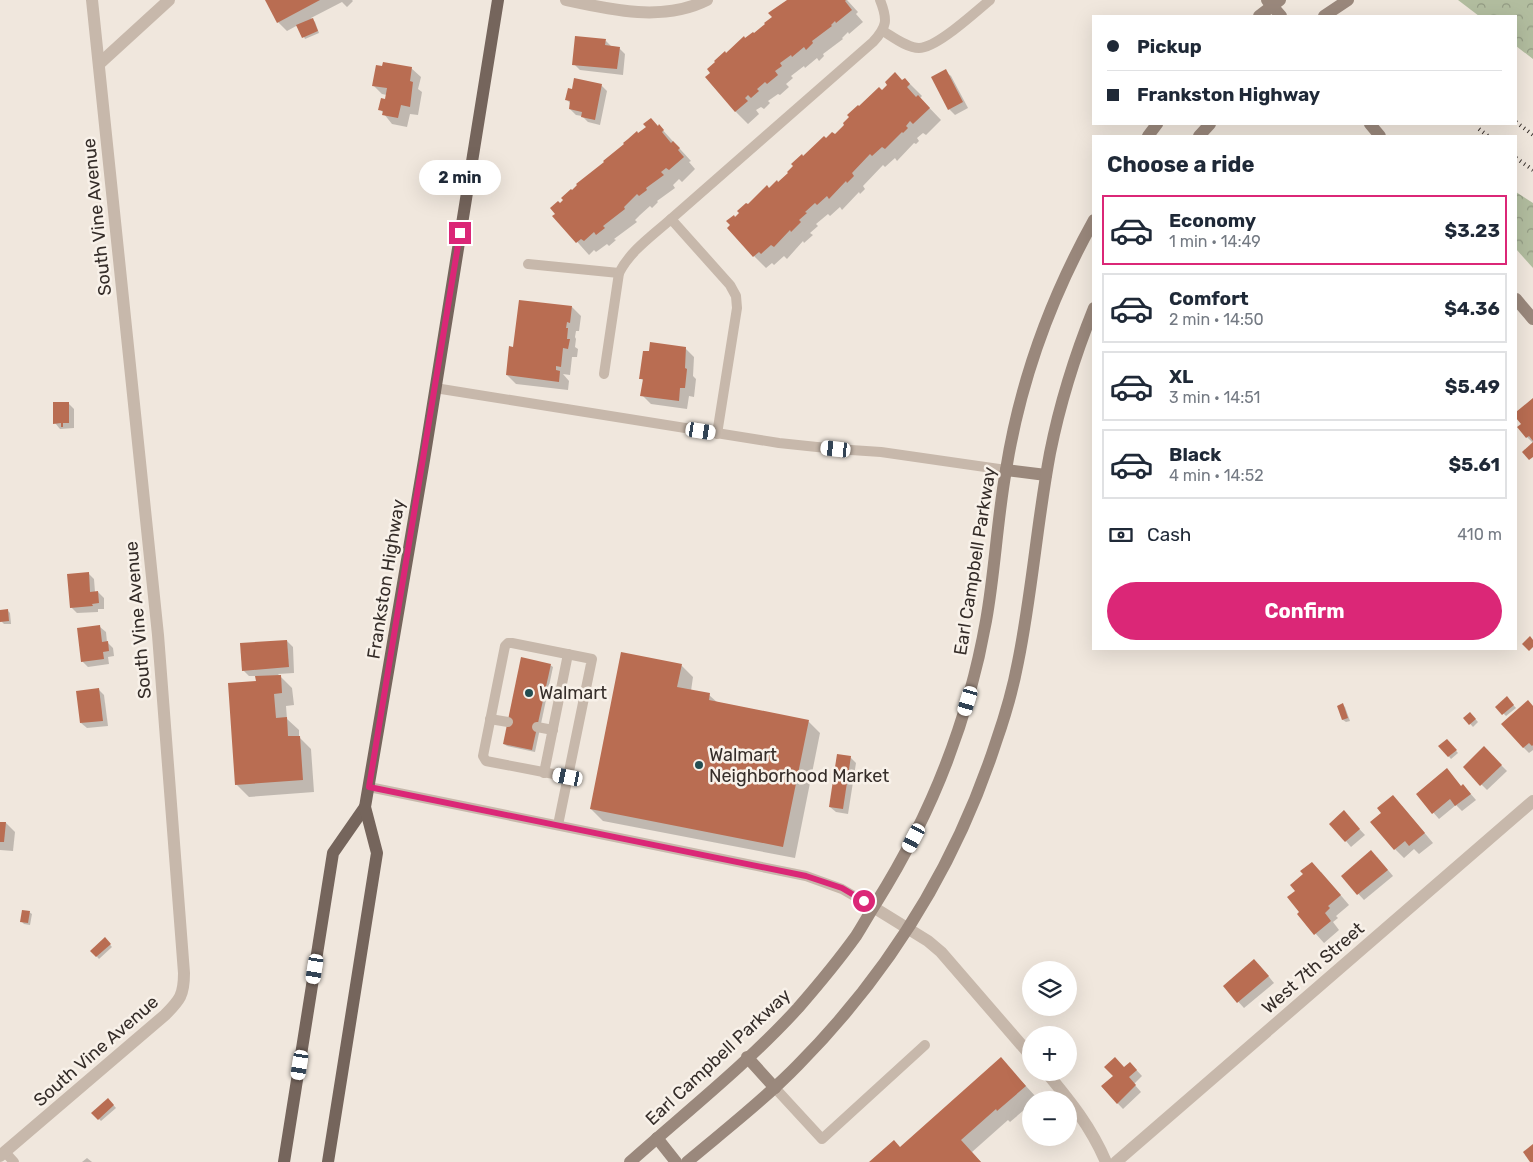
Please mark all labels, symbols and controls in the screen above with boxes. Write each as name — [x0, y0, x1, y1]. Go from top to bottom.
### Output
text: Pickup — [1137, 35, 1202, 58]
text: Frankston Highway — [1137, 83, 1320, 106]
street label: South Vine Avenue — [78, 137, 116, 297]
text: Choose a ride — [1107, 151, 1254, 178]
callout: 2 min — [419, 160, 501, 196]
text: 2 min — [438, 168, 482, 187]
icon: car — [1109, 208, 1154, 253]
text: Economy — [1169, 209, 1256, 232]
text: $3.23 — [1445, 219, 1500, 242]
route end — [449, 222, 471, 244]
text: 1 min · 14:49 — [1169, 232, 1261, 251]
icon: car — [1109, 286, 1154, 331]
text: Comfort — [1169, 287, 1249, 310]
text: $4.36 — [1444, 297, 1500, 320]
text: 2 min · 14:50 — [1169, 310, 1264, 329]
icon: car — [1109, 364, 1154, 409]
text: XL — [1169, 365, 1193, 388]
text: $5.49 — [1445, 375, 1500, 398]
text: 3 min · 14:51 — [1169, 388, 1260, 407]
car — [685, 421, 716, 441]
car — [820, 440, 851, 458]
icon: car — [1109, 442, 1154, 487]
text: Black — [1169, 443, 1221, 466]
text: $5.61 — [1448, 453, 1500, 476]
street label: Earl Campbell Parkway — [949, 465, 1001, 657]
text: 4 min · 14:52 — [1169, 466, 1264, 485]
street label: Frankston Highway — [363, 498, 409, 660]
icon: cash — [1107, 521, 1135, 549]
text: Cash — [1147, 523, 1191, 546]
text: 410 m — [1457, 525, 1502, 544]
street label: South Vine Avenue — [120, 540, 156, 700]
button: Confirm — [1107, 582, 1502, 640]
place label: Walmart — [539, 682, 607, 704]
car — [956, 684, 979, 718]
marker: Walmart — [523, 687, 535, 699]
place label: Walmart Neighborhood Market — [709, 744, 889, 787]
marker: Walmart Neighborhood Market — [693, 759, 705, 771]
car — [551, 767, 584, 787]
car — [900, 821, 927, 855]
route start — [853, 890, 875, 912]
street label: West 7th Street — [1257, 918, 1369, 1018]
car — [305, 953, 324, 985]
map controls — [1022, 961, 1077, 1146]
button: layers — [1022, 961, 1077, 1016]
street label: Earl Campbell Parkway — [641, 984, 795, 1130]
street label: South Vine Avenue — [29, 991, 163, 1111]
button: + — [1022, 1026, 1077, 1081]
car — [290, 1049, 309, 1081]
button: − — [1022, 1091, 1077, 1146]

